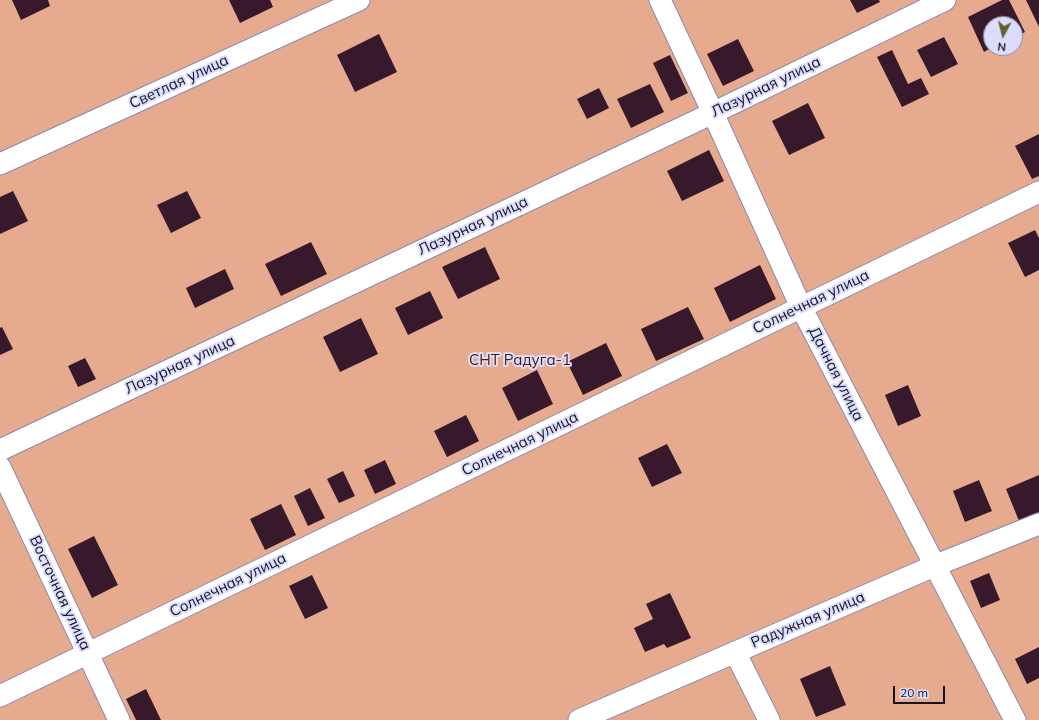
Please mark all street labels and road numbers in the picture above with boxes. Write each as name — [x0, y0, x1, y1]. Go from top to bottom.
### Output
street label: Светлая улица — [126, 51, 232, 113]
street label: Лазурная улица — [708, 53, 824, 121]
street label: Лазурная улица — [415, 193, 531, 259]
street label: Солнечная улица — [750, 266, 872, 338]
street label: Дачная улица — [804, 324, 868, 424]
street label: Лазурная улица — [122, 332, 238, 398]
street label: Солнечная улица — [459, 408, 581, 480]
street label: Восточная улица — [26, 533, 94, 653]
street label: Солнечная улица — [167, 549, 289, 621]
street label: Радужная улица — [748, 588, 868, 652]

